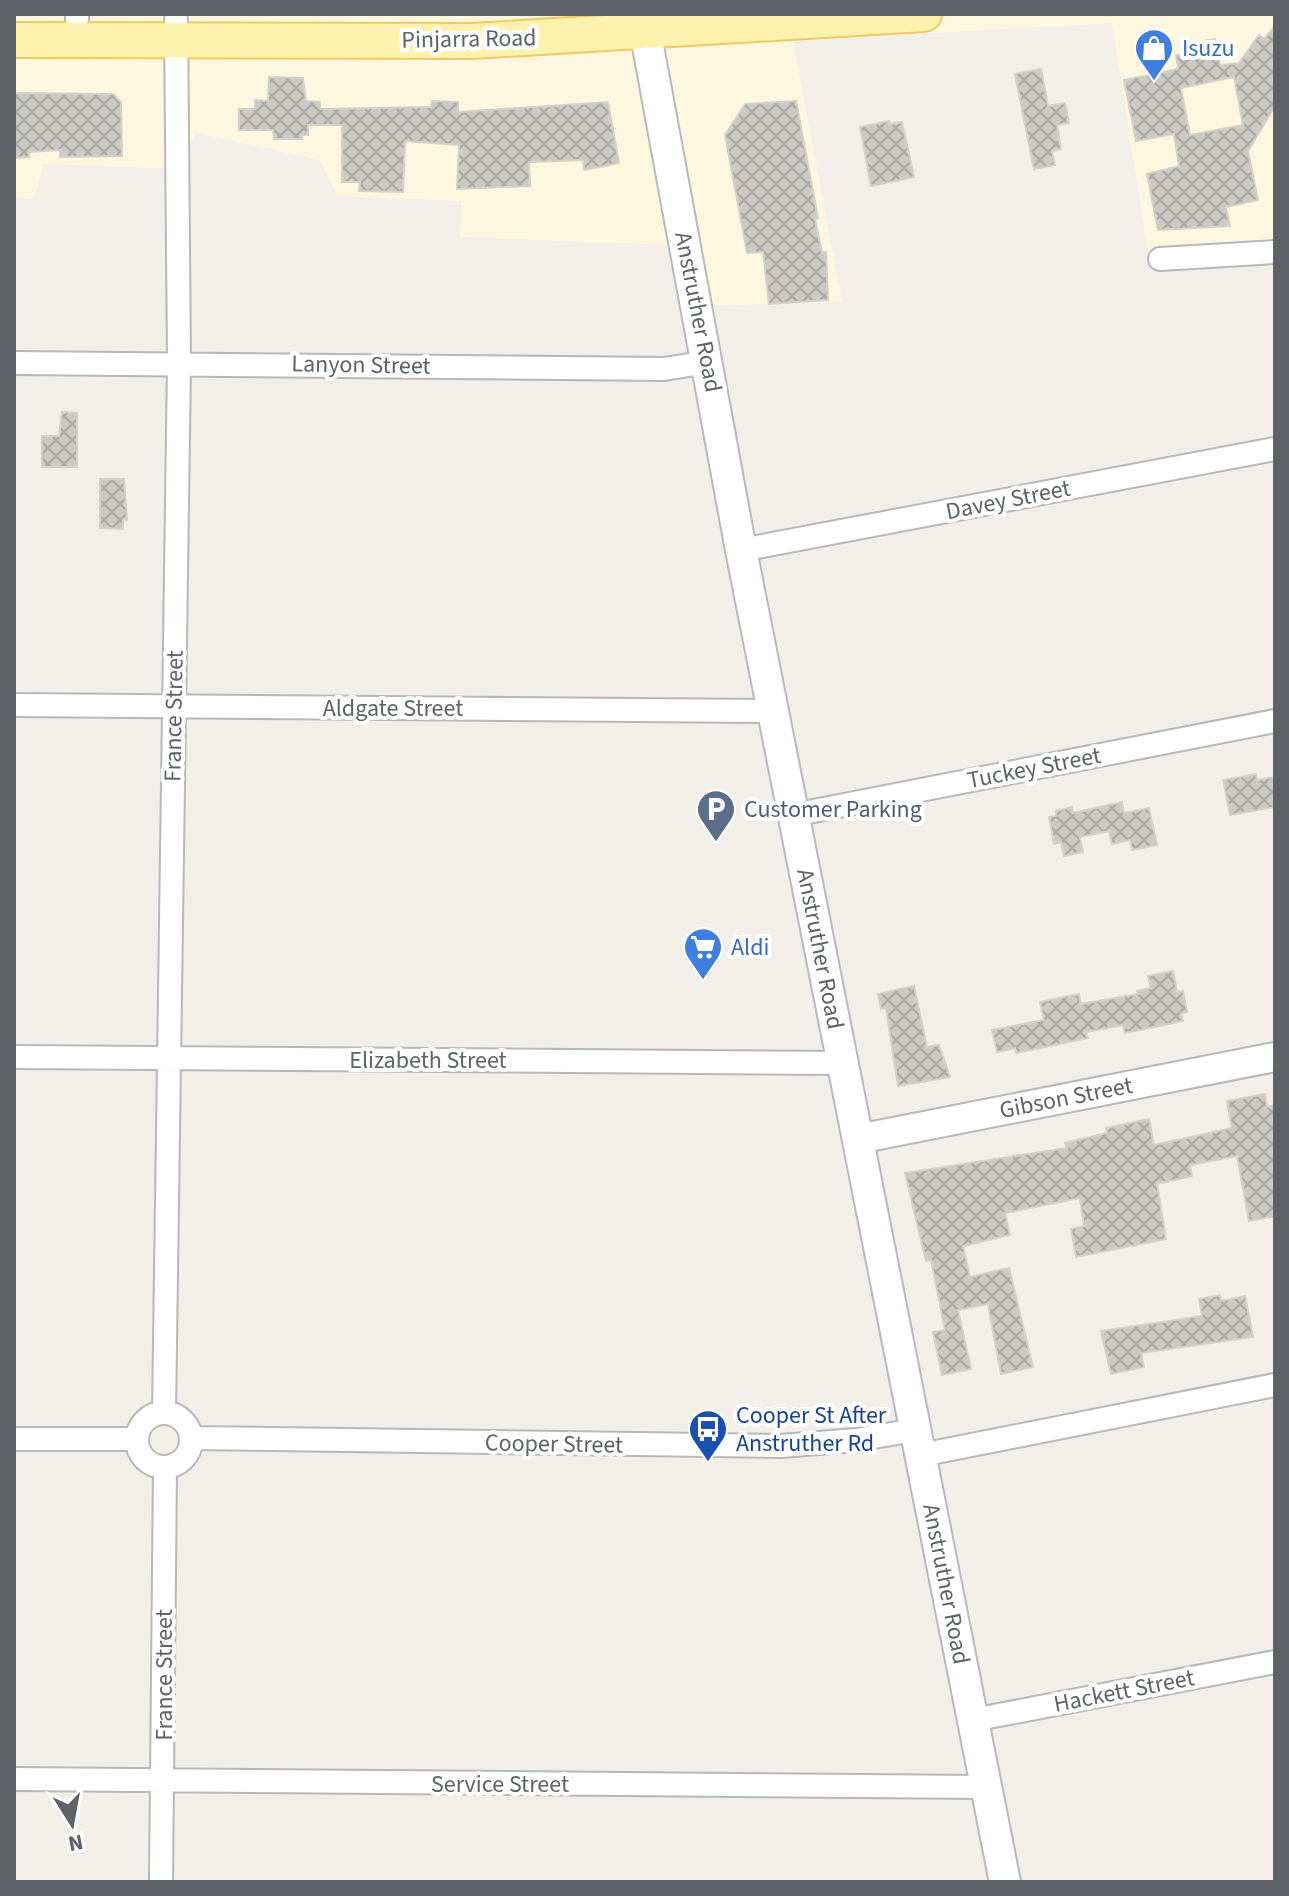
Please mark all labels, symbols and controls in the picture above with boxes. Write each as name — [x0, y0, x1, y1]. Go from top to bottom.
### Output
street label: Pinjarra Road — [401, 20, 537, 58]
shop icon: Isuzu — [1133, 27, 1175, 82]
place label: Isuzu — [1182, 31, 1234, 66]
street label: Anstruther Road — [665, 229, 731, 395]
street label: Lanyon Street — [291, 346, 431, 384]
street label: Davey Street — [943, 471, 1073, 529]
street label: France Street — [155, 650, 193, 782]
street label: Aldgate Street — [323, 691, 463, 726]
street label: Tuckey Street — [964, 738, 1104, 798]
parking icon: Customer Parking — [695, 788, 737, 843]
place label: Customer Parking — [744, 792, 922, 827]
street label: Anstruther Road — [787, 866, 853, 1032]
supermarket icon: Aldi — [682, 926, 724, 981]
place label: Aldi — [731, 930, 769, 965]
street label: Elizabeth Street — [349, 1043, 507, 1078]
street label: Gibson Street — [996, 1068, 1136, 1128]
place label: Cooper St After Anstruther Rd — [736, 1398, 887, 1461]
bus stop icon: Cooper St After Anstruther Rd — [687, 1408, 729, 1463]
street label: Cooper Street — [485, 1425, 623, 1463]
street label: Anstruther Road — [913, 1501, 979, 1667]
street label: France Street — [147, 1609, 182, 1741]
street label: Hackett Street — [1051, 1660, 1197, 1722]
street label: Service Street — [431, 1767, 569, 1802]
north arrow — [32, 1784, 112, 1864]
text: N — [65, 1826, 86, 1860]

